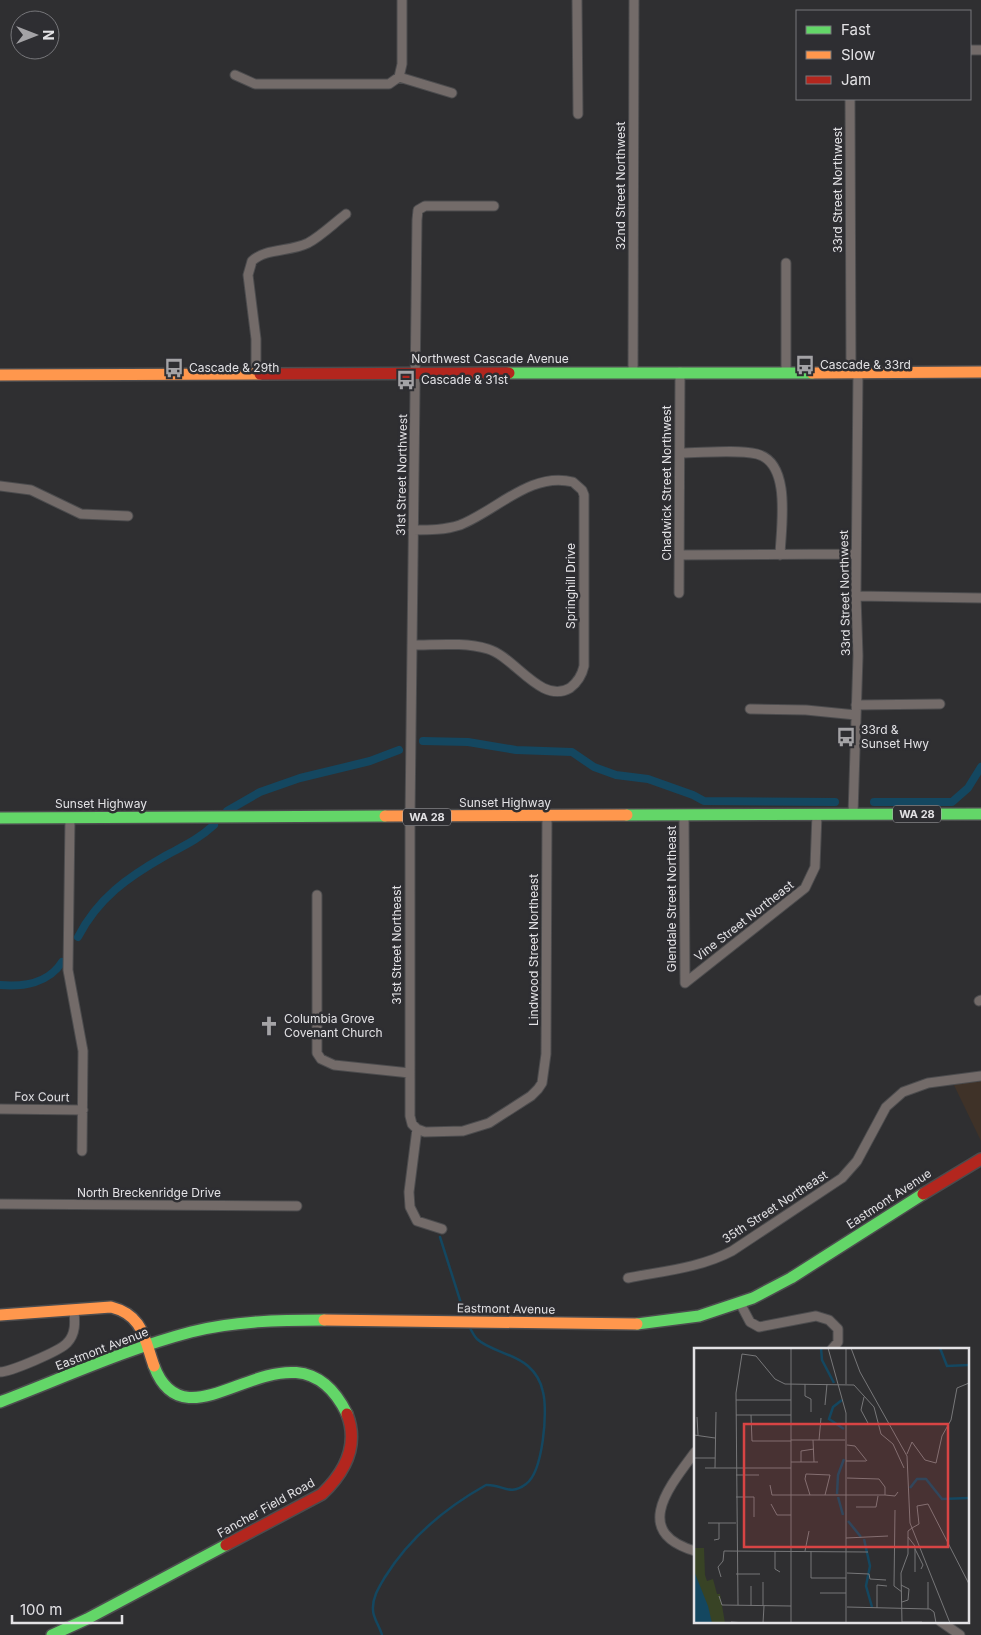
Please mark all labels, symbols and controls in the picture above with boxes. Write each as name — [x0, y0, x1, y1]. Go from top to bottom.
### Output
north arrow — [10, 10, 60, 60]
legend — [796, 10, 971, 100]
text: Fast — [841, 20, 871, 39]
text: N — [40, 30, 57, 40]
text: Slow — [841, 45, 875, 64]
text: Jam — [841, 70, 871, 89]
street label: 32nd Street Northwest — [613, 122, 628, 250]
street label: 33rd Street Northwest — [830, 127, 845, 253]
street label: Northwest Cascade Avenue — [411, 351, 569, 366]
bus stop icon: Cascade & 33rd — [794, 354, 816, 376]
bus stop icon: Cascade & 29th — [163, 357, 185, 379]
place label: Cascade & 33rd — [820, 357, 911, 372]
place label: Cascade & 29th — [189, 360, 279, 375]
bus stop icon: Cascade & 31st — [395, 369, 417, 391]
place label: Cascade & 31st — [421, 372, 508, 387]
street label: Chadwick Street Northwest — [659, 405, 674, 561]
street label: 31st Street Northwest — [393, 414, 410, 536]
street label: 33rd Street Northwest — [836, 530, 853, 656]
street label: Springhill Drive — [563, 543, 578, 629]
place label: 33rd & Sunset Hwy — [861, 722, 929, 751]
bus stop icon: 33rd & Sunset Hwy — [835, 726, 857, 748]
street label: Sunset Highway — [459, 795, 551, 810]
street label: Sunset Highway — [55, 796, 147, 811]
road number: WA 28 — [893, 806, 941, 822]
road number: WA 28 — [403, 809, 451, 826]
street label: Glendale Street Northeast — [664, 826, 679, 972]
street label: Lindwood Street Northeast — [526, 874, 541, 1026]
street label: Vine Street Northeast — [691, 877, 796, 964]
street label: 31st Street Northeast — [389, 885, 404, 1005]
place label: Columbia Grove Covenant Church — [284, 1011, 383, 1040]
church icon: Columbia Grove Covenant Church — [258, 1015, 280, 1037]
street label: Fox Court — [14, 1089, 70, 1104]
street label: Eastmont Avenue — [843, 1165, 934, 1232]
street label: 35th Street Northeast — [719, 1167, 830, 1246]
street label: North Breckenridge Drive — [77, 1185, 221, 1200]
street label: Eastmont Avenue — [457, 1300, 555, 1317]
street label: Eastmont Avenue — [53, 1324, 150, 1373]
inset map — [694, 1348, 968, 1622]
street label: Fancher Field Road — [214, 1475, 317, 1541]
scale bar — [12, 1592, 122, 1624]
text: 100 m — [20, 1600, 62, 1619]

